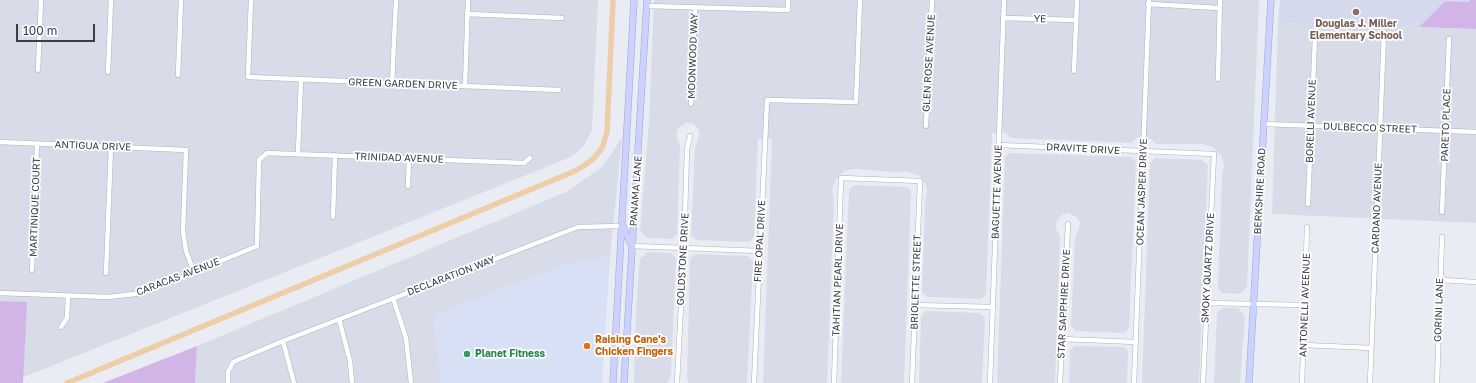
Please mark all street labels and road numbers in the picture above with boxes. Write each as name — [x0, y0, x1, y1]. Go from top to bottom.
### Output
street label: MOONWOOD WAY — [686, 13, 700, 99]
street label: YE — [1034, 13, 1046, 25]
street label: GLEN ROSE AVENUE — [920, 14, 938, 112]
street label: GREEN GARDEN DRIVE — [348, 76, 458, 92]
street label: BORELLI AVENUE — [1304, 79, 1318, 163]
street label: PARETO PLACE — [1439, 88, 1453, 162]
street label: DULBECCO STREET — [1323, 120, 1417, 136]
street label: OCEAN JASPER DRIVE — [1134, 138, 1150, 246]
street label: ANTIGUA DRIVE — [54, 139, 132, 153]
street label: DRAVITE DRIVE — [1046, 141, 1120, 157]
street label: BAGUETTE AVENUE — [989, 145, 1005, 239]
street label: BERKSHIRE ROAD — [1252, 147, 1268, 235]
street label: TRINIDAD AVENUE — [354, 150, 444, 166]
street label: PANAMA LANE — [628, 155, 644, 227]
street label: MARTINIQUE COURT — [27, 157, 43, 257]
street label: CARDANO AVENUE — [1369, 162, 1385, 254]
street label: FIRE OPAL DRIVE — [752, 200, 768, 282]
street label: GOLDSTONE DRIVE — [675, 212, 691, 306]
street label: SMOKY QUARTZ DRIVE — [1199, 212, 1217, 324]
street label: TAHITIAN PEARL DRIVE — [830, 223, 846, 337]
street label: BRIOLETTE STREET — [908, 234, 924, 330]
street label: STAR SAPPHIRE DRIVE — [1055, 249, 1073, 359]
street label: ANTONELLI AVEENUE — [1297, 253, 1313, 357]
street label: DECLARATION WAY — [405, 254, 497, 298]
street label: CARACAS AVENUE — [135, 256, 221, 298]
street label: GORINI LANE — [1432, 278, 1446, 342]

